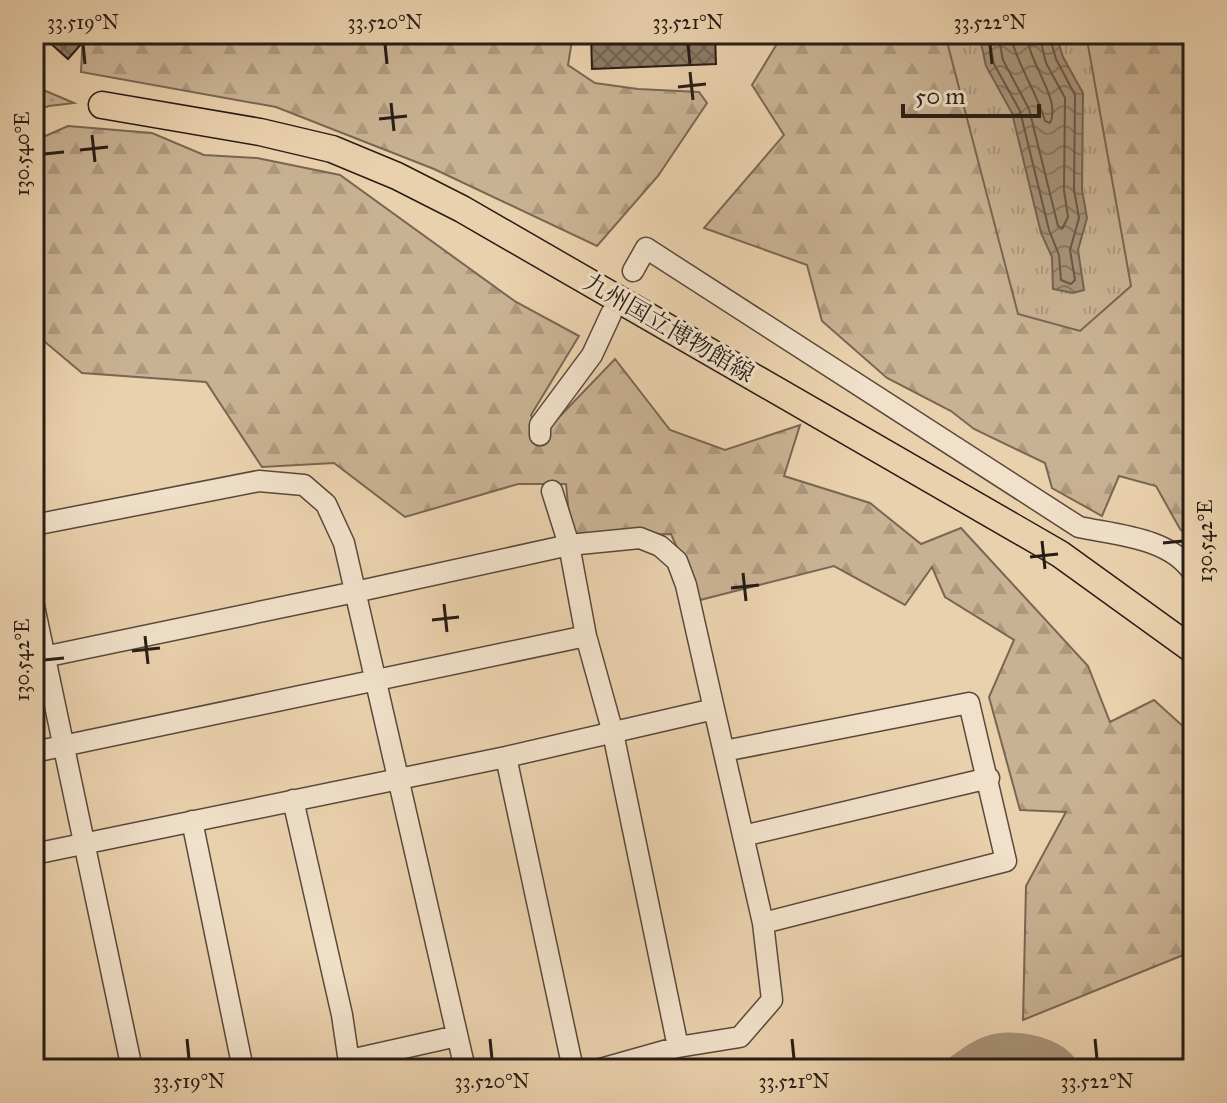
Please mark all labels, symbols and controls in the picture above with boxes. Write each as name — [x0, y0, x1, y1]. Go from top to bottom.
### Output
text: 33.519°N — [47, 10, 119, 34]
text: 33.520°N — [348, 10, 422, 34]
text: 33.521°N — [652, 10, 724, 34]
text: 33.522°N — [953, 10, 1027, 34]
scale bar — [903, 68, 1039, 118]
text: 50 m — [915, 81, 965, 111]
text: 130.540°E — [10, 112, 34, 196]
street label: 九州国立博物館線 — [578, 267, 760, 389]
text: 130.542°E — [1193, 500, 1217, 582]
text: 130.542°E — [10, 619, 34, 701]
text: 33.519°N — [153, 1069, 225, 1093]
text: 33.520°N — [455, 1069, 529, 1093]
text: 33.521°N — [758, 1069, 830, 1093]
text: 33.522°N — [1060, 1069, 1134, 1093]

